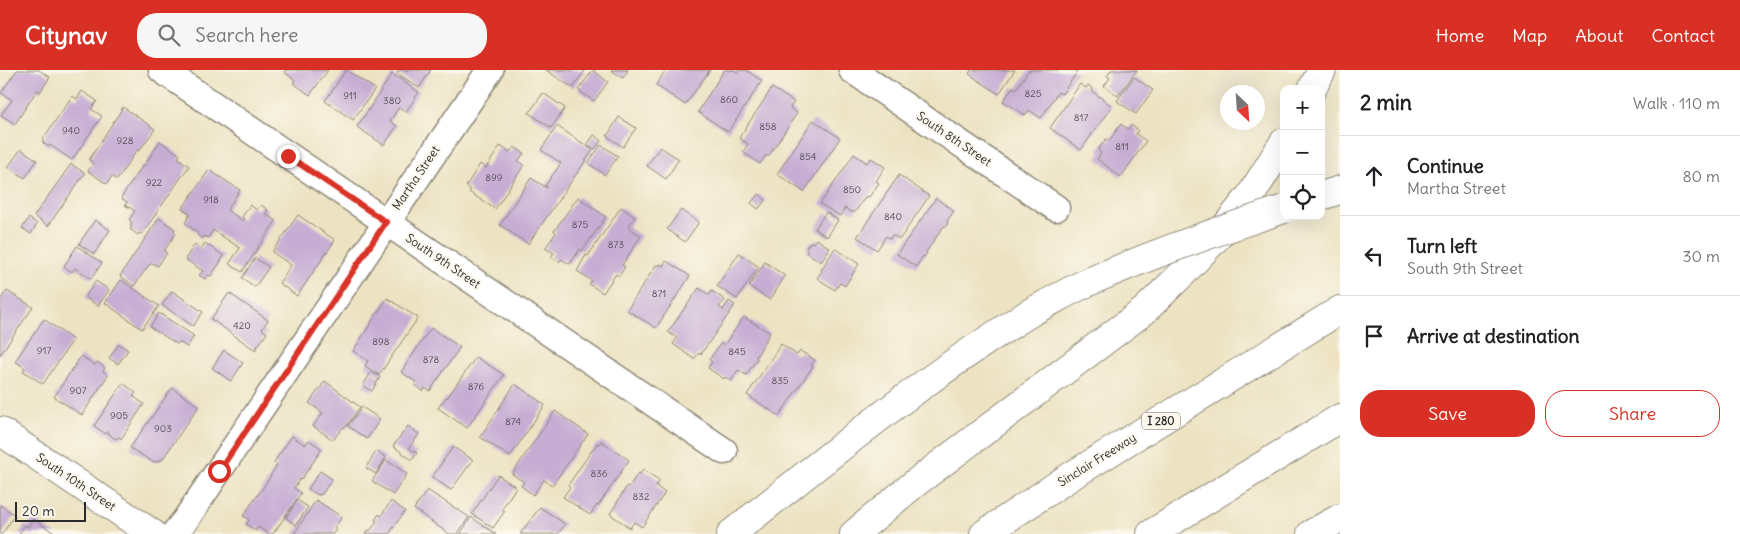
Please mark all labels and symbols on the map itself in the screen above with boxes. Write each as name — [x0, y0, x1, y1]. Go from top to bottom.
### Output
north arrow — [1220, 85, 1265, 130]
house number: 825 — [1025, 87, 1042, 100]
house number: 911 — [343, 89, 357, 102]
house number: 860 — [720, 93, 738, 106]
house number: 380 — [383, 94, 401, 107]
street label: South 8th Street — [914, 108, 995, 169]
house number: 817 — [1074, 111, 1088, 124]
house number: 858 — [759, 120, 777, 133]
house number: 940 — [62, 124, 80, 137]
house number: 928 — [117, 134, 134, 147]
house number: 811 — [1115, 140, 1129, 153]
street label: Martha Street — [389, 143, 443, 213]
route end — [277, 145, 300, 168]
house number: 854 — [799, 150, 817, 163]
house number: 899 — [485, 171, 503, 184]
house number: 922 — [146, 176, 163, 189]
house number: 850 — [843, 183, 861, 196]
house number: 918 — [203, 193, 219, 206]
house number: 840 — [884, 210, 902, 223]
house number: 875 — [572, 218, 588, 231]
street label: South 9th Street — [403, 230, 484, 291]
house number: 873 — [608, 238, 624, 251]
house number: 871 — [652, 287, 666, 300]
house number: 420 — [233, 319, 251, 332]
house number: 898 — [372, 335, 390, 348]
house number: 917 — [37, 344, 51, 357]
house number: 845 — [728, 345, 746, 358]
house number: 878 — [423, 353, 439, 366]
house number: 835 — [771, 374, 789, 387]
house number: 876 — [468, 380, 484, 393]
house number: 907 — [69, 384, 87, 397]
house number: 905 — [110, 409, 128, 422]
road number: I 280 — [1142, 412, 1180, 430]
house number: 874 — [505, 415, 521, 428]
house number: 903 — [154, 422, 172, 435]
street label: Sinclair Freeway — [1055, 430, 1139, 490]
street label: South 10th Street — [34, 449, 119, 514]
route start — [208, 460, 231, 483]
house number: 836 — [590, 467, 608, 480]
house number: 832 — [633, 490, 650, 503]
scale bar — [15, 499, 86, 522]

